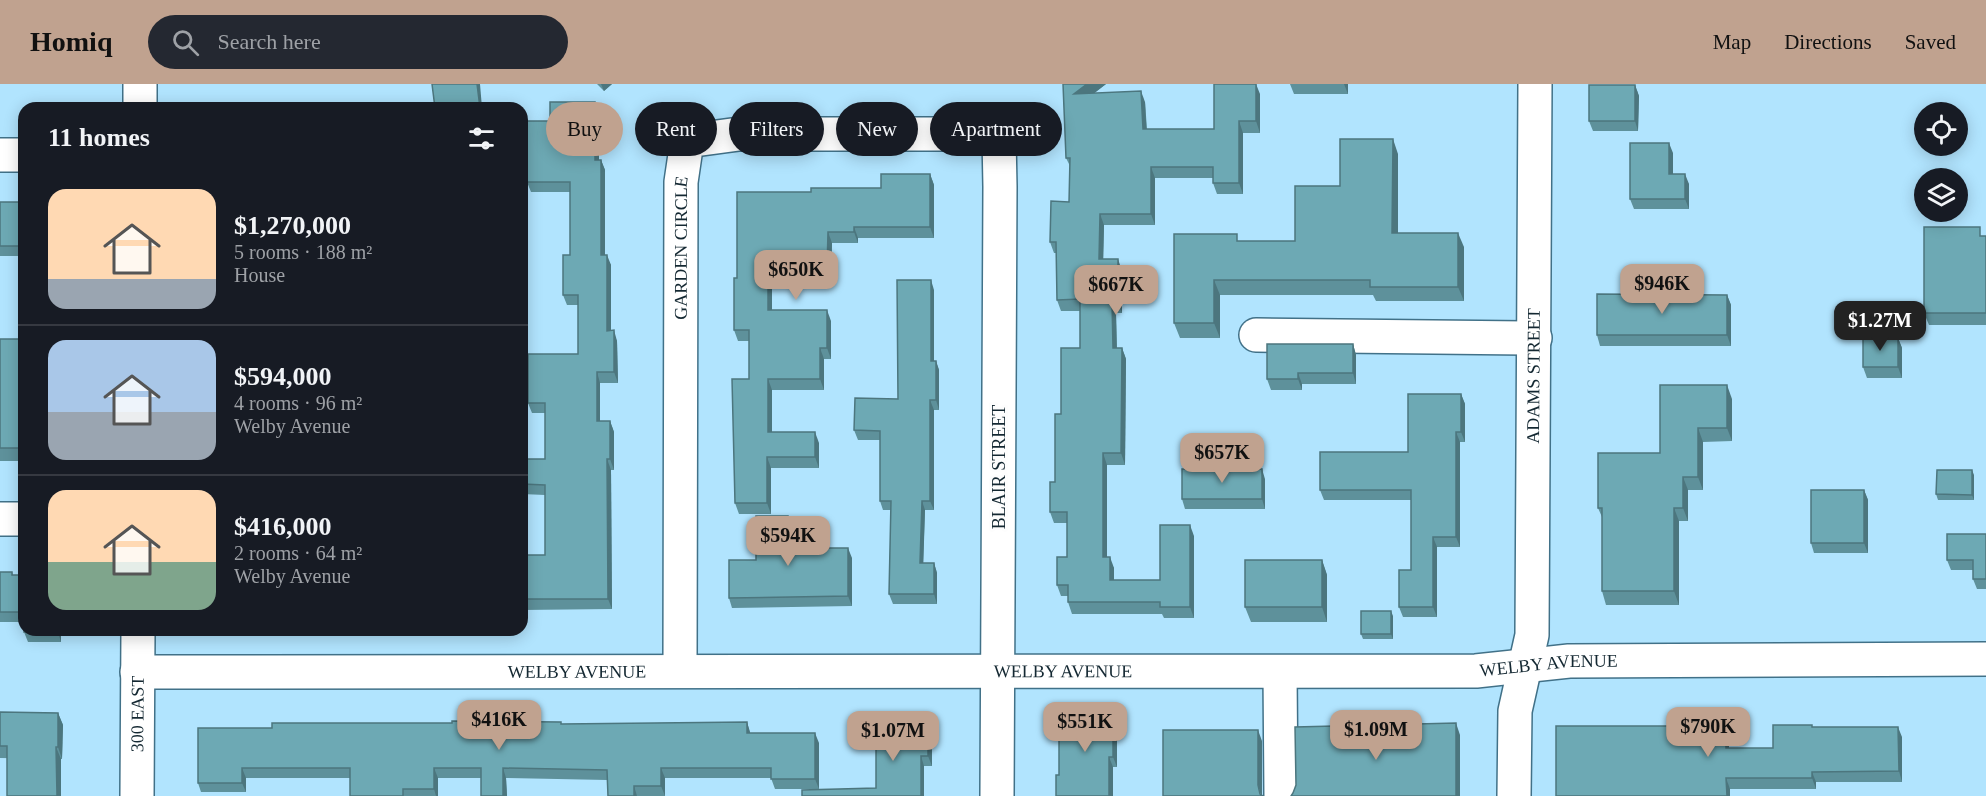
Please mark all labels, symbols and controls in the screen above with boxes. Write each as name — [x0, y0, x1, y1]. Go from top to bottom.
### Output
search box — [148, 15, 568, 69]
text: Homiq — [30, 26, 112, 57]
icon: search — [169, 26, 202, 59]
text: Search here — [217, 29, 321, 54]
text: Map — [1713, 30, 1751, 54]
text: Directions — [1784, 30, 1872, 54]
text: Saved — [1905, 30, 1956, 54]
chip: Buy — [546, 102, 623, 156]
chip: Rent — [635, 102, 717, 156]
chip: Filters — [729, 102, 824, 156]
chip: New — [836, 102, 918, 156]
chip: Apartment — [930, 102, 1062, 156]
map controls — [1914, 102, 1968, 222]
button: locate — [1914, 102, 1968, 156]
icon: filters — [465, 122, 498, 155]
text: 11 homes — [48, 123, 150, 152]
button: layers — [1914, 168, 1968, 222]
street label: GARDEN CIRCLE — [670, 175, 692, 320]
text: $1,270,000 — [234, 211, 351, 240]
icon: home — [96, 213, 168, 285]
text: 5 rooms · 188 m² — [234, 241, 372, 263]
pin: $650K — [754, 250, 838, 301]
text: $650K — [768, 258, 824, 280]
text: House — [234, 264, 285, 286]
pin: $946K — [1620, 264, 1704, 315]
pin: $667K — [1074, 265, 1158, 316]
text: $946K — [1634, 272, 1690, 294]
text: $667K — [1088, 273, 1144, 295]
pin: $1.27M — [1831, 301, 1929, 352]
street label: ADAMS STREET — [1523, 308, 1544, 444]
text: $1.27M — [1848, 309, 1912, 331]
text: $594,000 — [234, 362, 332, 391]
icon: home — [96, 364, 168, 436]
text: 4 rooms · 96 m² — [234, 392, 362, 414]
street label: BLAIR STREET — [989, 405, 1009, 529]
text: Welby Avenue — [234, 415, 350, 437]
pin: $657K — [1180, 433, 1264, 484]
text: $657K — [1194, 441, 1250, 463]
text: $416,000 — [234, 512, 332, 541]
icon: home — [96, 514, 168, 586]
pin: $594K — [746, 516, 830, 567]
text: $594K — [760, 524, 816, 546]
text: 2 rooms · 64 m² — [234, 542, 362, 564]
text: Welby Avenue — [234, 565, 350, 587]
street label: WELBY AVENUE — [1479, 651, 1618, 681]
street label: WELBY AVENUE — [994, 661, 1132, 681]
street label: WELBY AVENUE — [508, 662, 646, 682]
street label: 300 EAST — [127, 676, 148, 752]
pin: $416K — [457, 700, 541, 751]
pin: $551K — [1043, 702, 1127, 753]
pin: $790K — [1666, 707, 1750, 758]
text: $416K — [471, 708, 527, 730]
text: $551K — [1057, 710, 1113, 732]
pin: $1.09M — [1327, 710, 1425, 761]
pin: $1.07M — [844, 711, 942, 762]
text: $790K — [1680, 715, 1736, 737]
text: $1.09M — [1344, 718, 1408, 740]
text: $1.07M — [861, 719, 925, 741]

